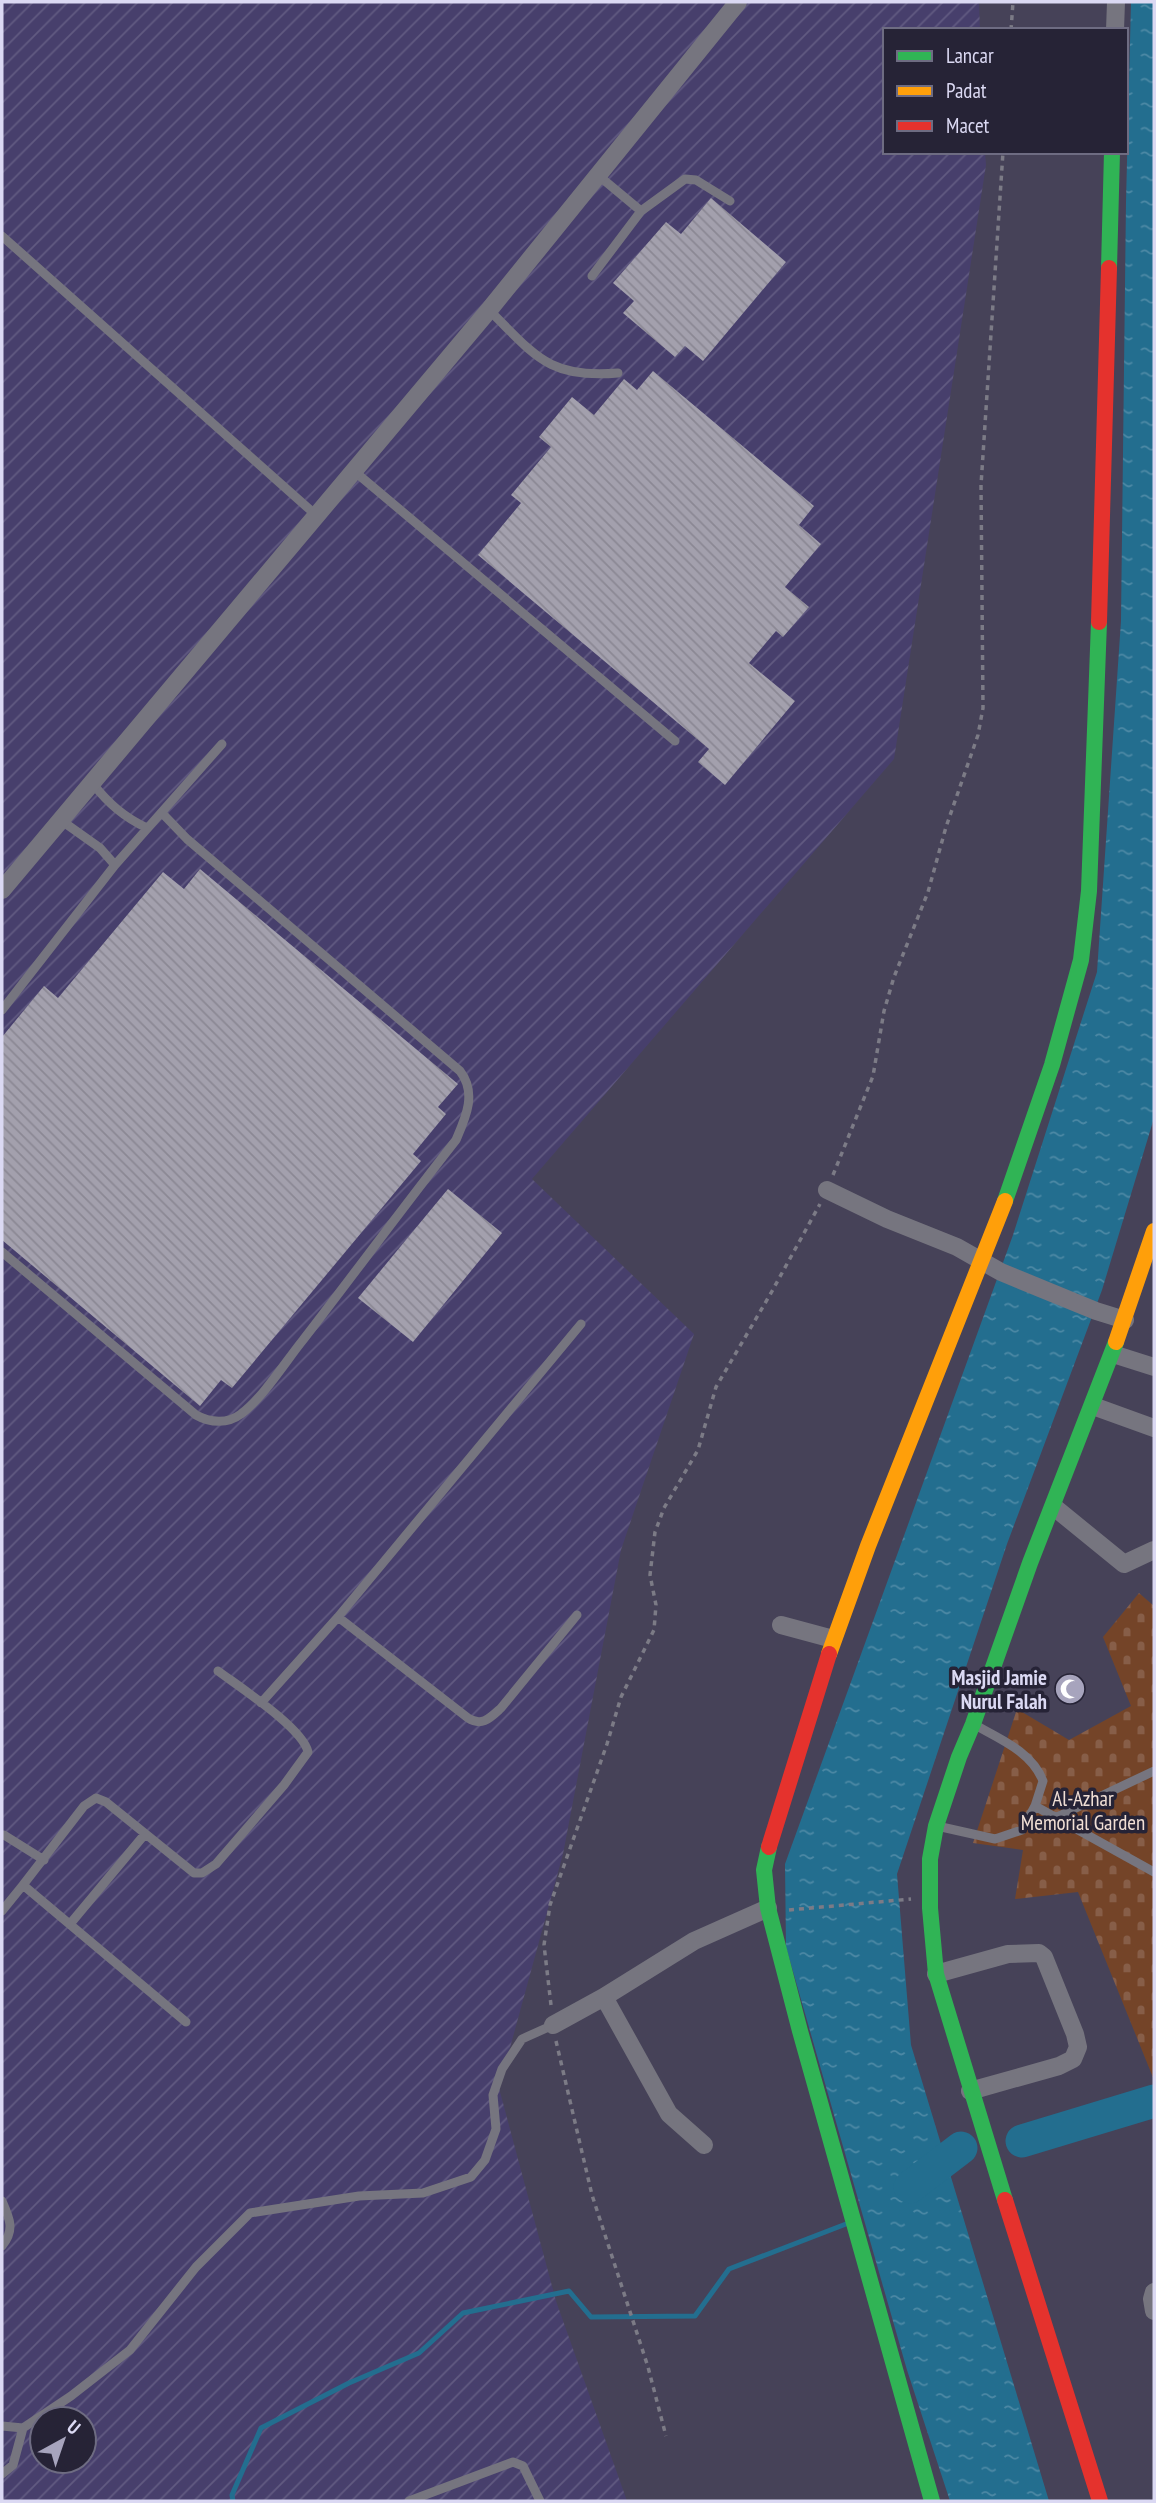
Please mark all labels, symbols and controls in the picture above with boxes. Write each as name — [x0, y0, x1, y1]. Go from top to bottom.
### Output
legend — [883, 28, 1128, 154]
text: Lancar — [946, 42, 994, 69]
text: Padat — [946, 77, 987, 104]
text: Macet — [946, 112, 990, 139]
place label: Masjid Jamie Nurul Falah — [952, 1664, 1047, 1715]
mosque icon: Masjid Jamie Nurul Falah — [1053, 1672, 1087, 1706]
park label: Al-Azhar Memorial Garden — [1021, 1785, 1145, 1836]
north arrow — [28, 2405, 98, 2475]
text: U — [62, 2415, 85, 2439]

